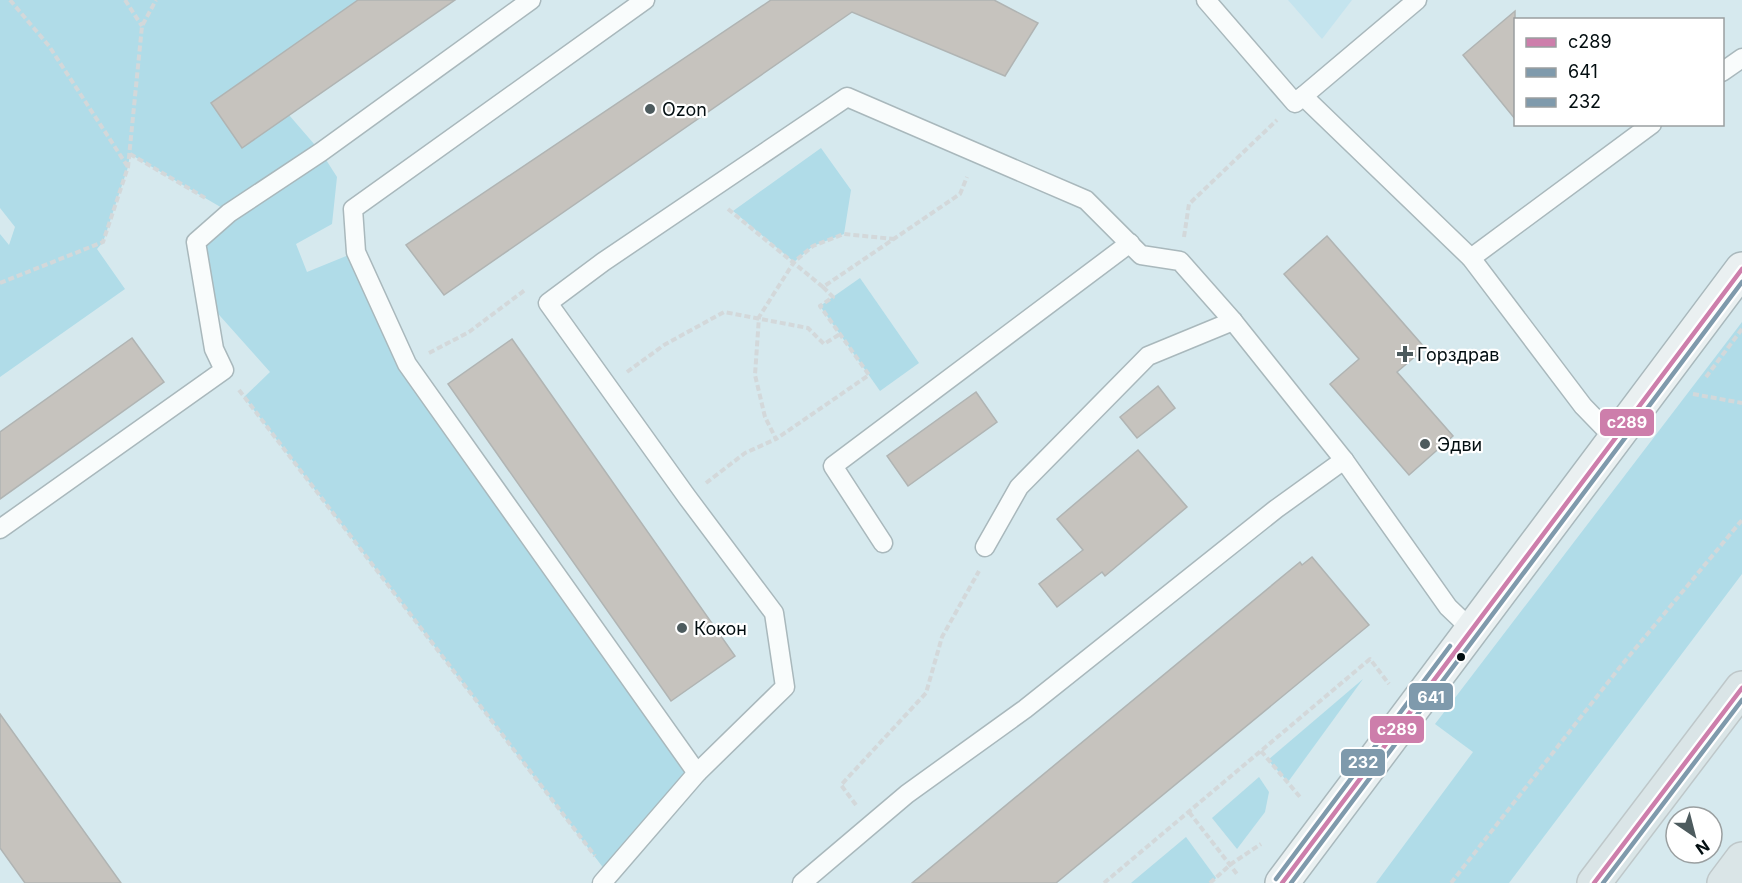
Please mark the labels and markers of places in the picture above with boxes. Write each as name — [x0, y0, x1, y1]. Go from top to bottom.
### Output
place label: Ozon — [662, 99, 707, 120]
marker: Ozon — [643, 102, 657, 116]
place label: Горздрав — [1417, 344, 1500, 365]
marker: Горздрав — [1398, 347, 1412, 361]
place label: Эдви — [1437, 434, 1482, 455]
marker: Эдви — [1418, 437, 1432, 451]
place label: Кокон — [694, 618, 747, 639]
marker: Кокон — [675, 621, 689, 635]
unlabelled marker — [1455, 651, 1467, 663]

